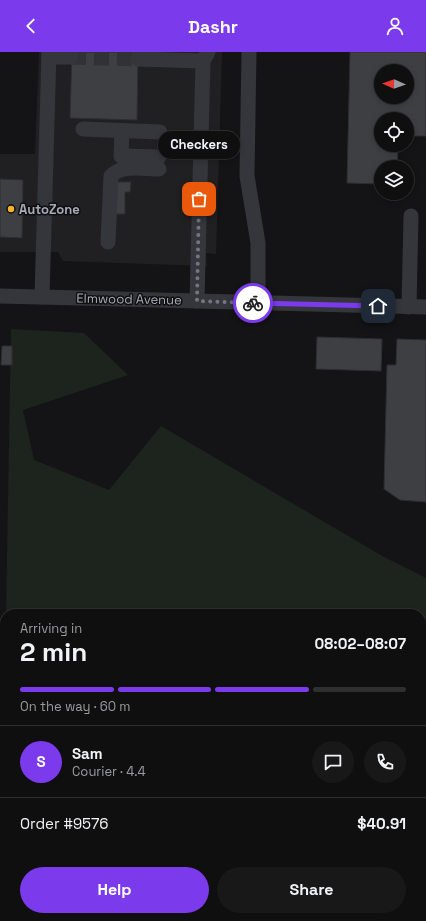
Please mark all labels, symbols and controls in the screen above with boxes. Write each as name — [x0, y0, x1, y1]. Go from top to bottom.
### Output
icon: back — [20, 15, 42, 37]
text: Dashr — [188, 15, 238, 38]
icon: person — [384, 15, 406, 37]
north arrow — [374, 64, 414, 104]
map controls — [374, 64, 414, 200]
button: locate — [374, 112, 414, 152]
callout: Checkers — [158, 131, 240, 159]
text: Checkers — [170, 136, 228, 153]
button: layers — [374, 160, 414, 200]
pin — [182, 182, 216, 216]
icon: bag — [188, 188, 210, 210]
place label: AutoZone — [19, 201, 80, 218]
marker: AutoZone — [6, 204, 16, 214]
courier — [233, 283, 273, 323]
pin — [361, 289, 395, 323]
street label: Elmwood Avenue — [76, 290, 182, 308]
icon: bike — [242, 292, 264, 314]
icon: home — [367, 295, 389, 317]
text: Arriving in — [20, 620, 82, 637]
text: 08:02–08:07 — [314, 634, 406, 653]
text: 2 min — [20, 635, 87, 669]
text: On the way · 60 m — [20, 698, 131, 715]
button: chat — [312, 741, 354, 783]
button: phone — [364, 741, 406, 783]
text: Sam — [72, 744, 103, 763]
text: S — [36, 752, 46, 771]
text: Courier · 4.4 — [72, 763, 146, 780]
text: Order #9576 — [20, 814, 108, 833]
text: $40.91 — [357, 814, 406, 833]
button: Help — [20, 867, 209, 913]
button: Share — [217, 867, 406, 913]

